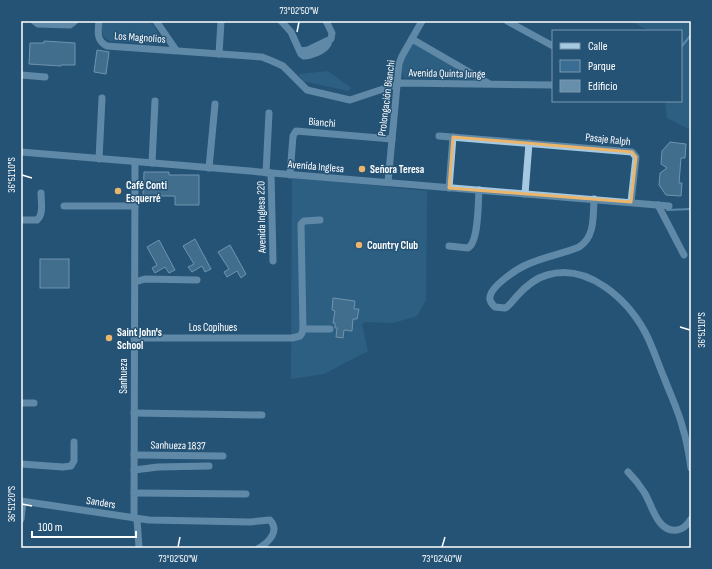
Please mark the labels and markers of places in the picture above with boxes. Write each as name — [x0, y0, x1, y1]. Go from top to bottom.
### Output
place label: Señora Teresa — [370, 163, 425, 176]
marker: Señora Teresa — [357, 164, 367, 174]
place label: Café Conti Esquerré — [126, 179, 167, 205]
marker: Café Conti Esquerré — [113, 186, 123, 196]
place label: Country Club — [367, 239, 418, 252]
marker: Country Club — [354, 240, 364, 250]
place label: Saint John's School — [117, 326, 162, 352]
marker: Saint John's School — [104, 333, 114, 343]

